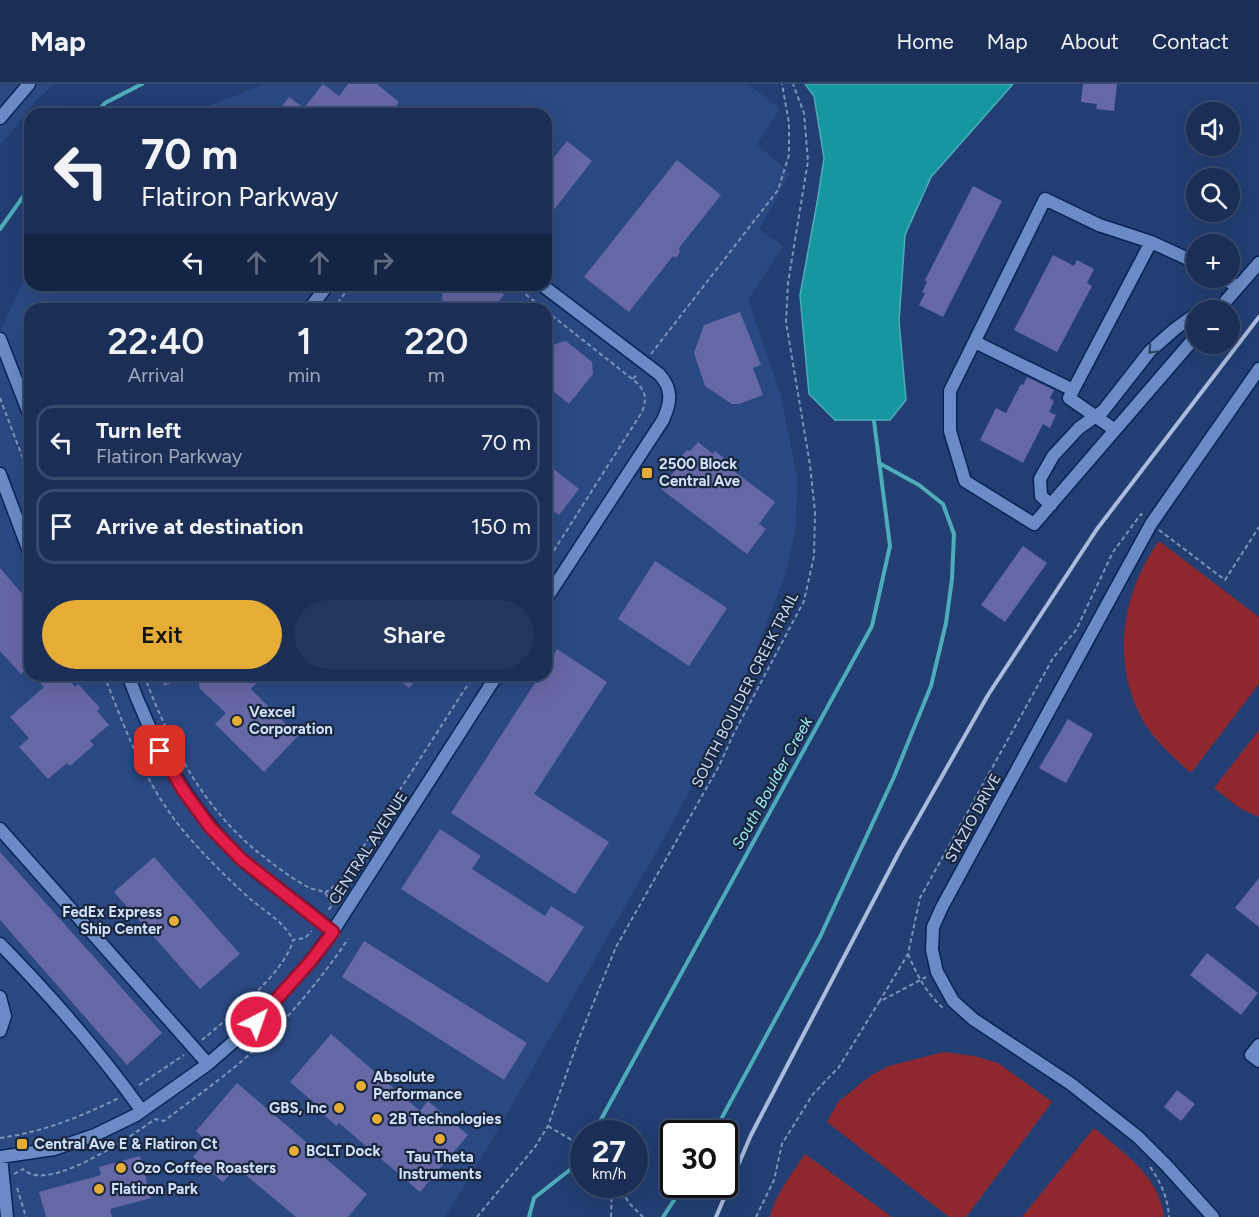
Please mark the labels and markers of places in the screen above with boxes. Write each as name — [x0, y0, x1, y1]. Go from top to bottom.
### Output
place label: 2500 Block Central Ave — [659, 455, 741, 490]
marker: 2500 Block Central Ave — [640, 466, 654, 480]
place label: Vexcel Corporation — [249, 703, 333, 738]
marker: Vexcel Corporation — [230, 714, 244, 728]
pin — [134, 725, 185, 776]
place label: FedEx Express Ship Center — [62, 903, 162, 938]
marker: FedEx Express Ship Center — [167, 914, 181, 928]
place label: Absolute Performance — [373, 1068, 463, 1103]
marker: Absolute Performance — [354, 1079, 368, 1093]
place label: GBS, Inc — [269, 1099, 327, 1117]
marker: GBS, Inc — [332, 1101, 346, 1115]
place label: 2B Technologies — [389, 1110, 501, 1128]
marker: 2B Technologies — [370, 1112, 384, 1126]
marker: Tau Theta Instruments — [433, 1132, 447, 1146]
place label: Central Ave E & Flatiron Ct — [34, 1135, 218, 1153]
marker: Central Ave E & Flatiron Ct — [15, 1137, 29, 1151]
place label: BCLT Dock — [306, 1142, 381, 1160]
marker: BCLT Dock — [287, 1144, 301, 1158]
place label: Tau Theta Instruments — [398, 1148, 482, 1183]
place label: Ozo Coffee Roasters — [133, 1159, 276, 1177]
marker: Ozo Coffee Roasters — [114, 1161, 128, 1175]
place label: Flatiron Park — [111, 1180, 198, 1198]
marker: Flatiron Park — [92, 1182, 106, 1196]

